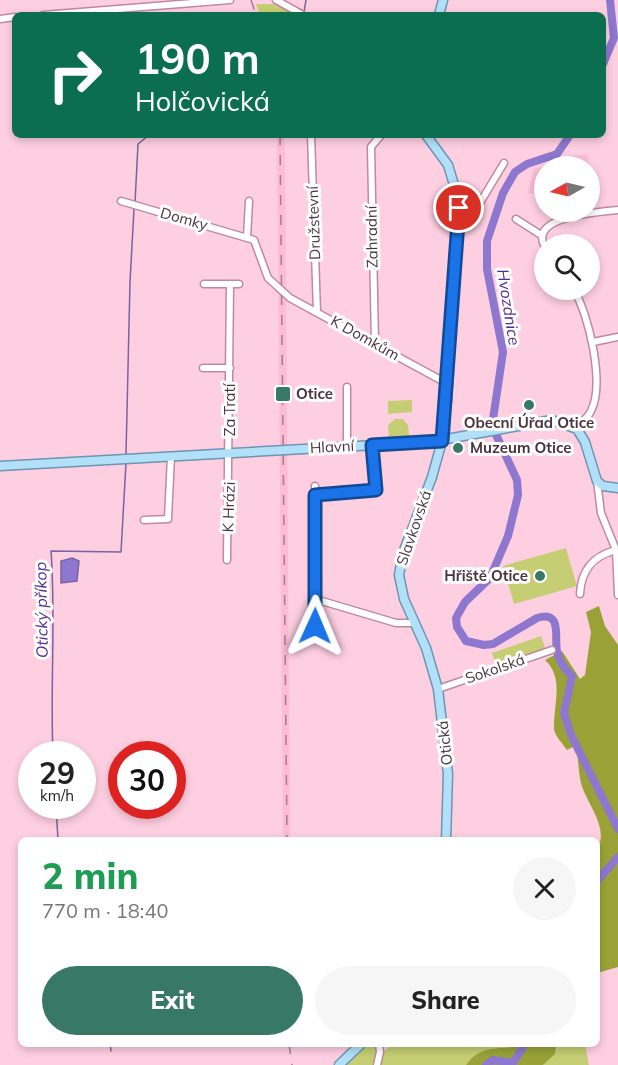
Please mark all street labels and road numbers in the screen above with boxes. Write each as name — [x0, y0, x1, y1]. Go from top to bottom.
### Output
street label: Družstevní — [303, 184, 324, 260]
street label: Domky — [158, 203, 210, 234]
street label: Zahradní — [361, 204, 382, 268]
street label: K Domkům — [327, 311, 403, 364]
street label: Za Tratí — [220, 382, 239, 436]
street label: Hlavní — [309, 436, 356, 457]
street label: K Hrázi — [218, 481, 239, 533]
street label: Slavkovská — [392, 488, 435, 568]
street label: Sokolská — [463, 649, 527, 688]
street label: Otická — [433, 720, 456, 766]

